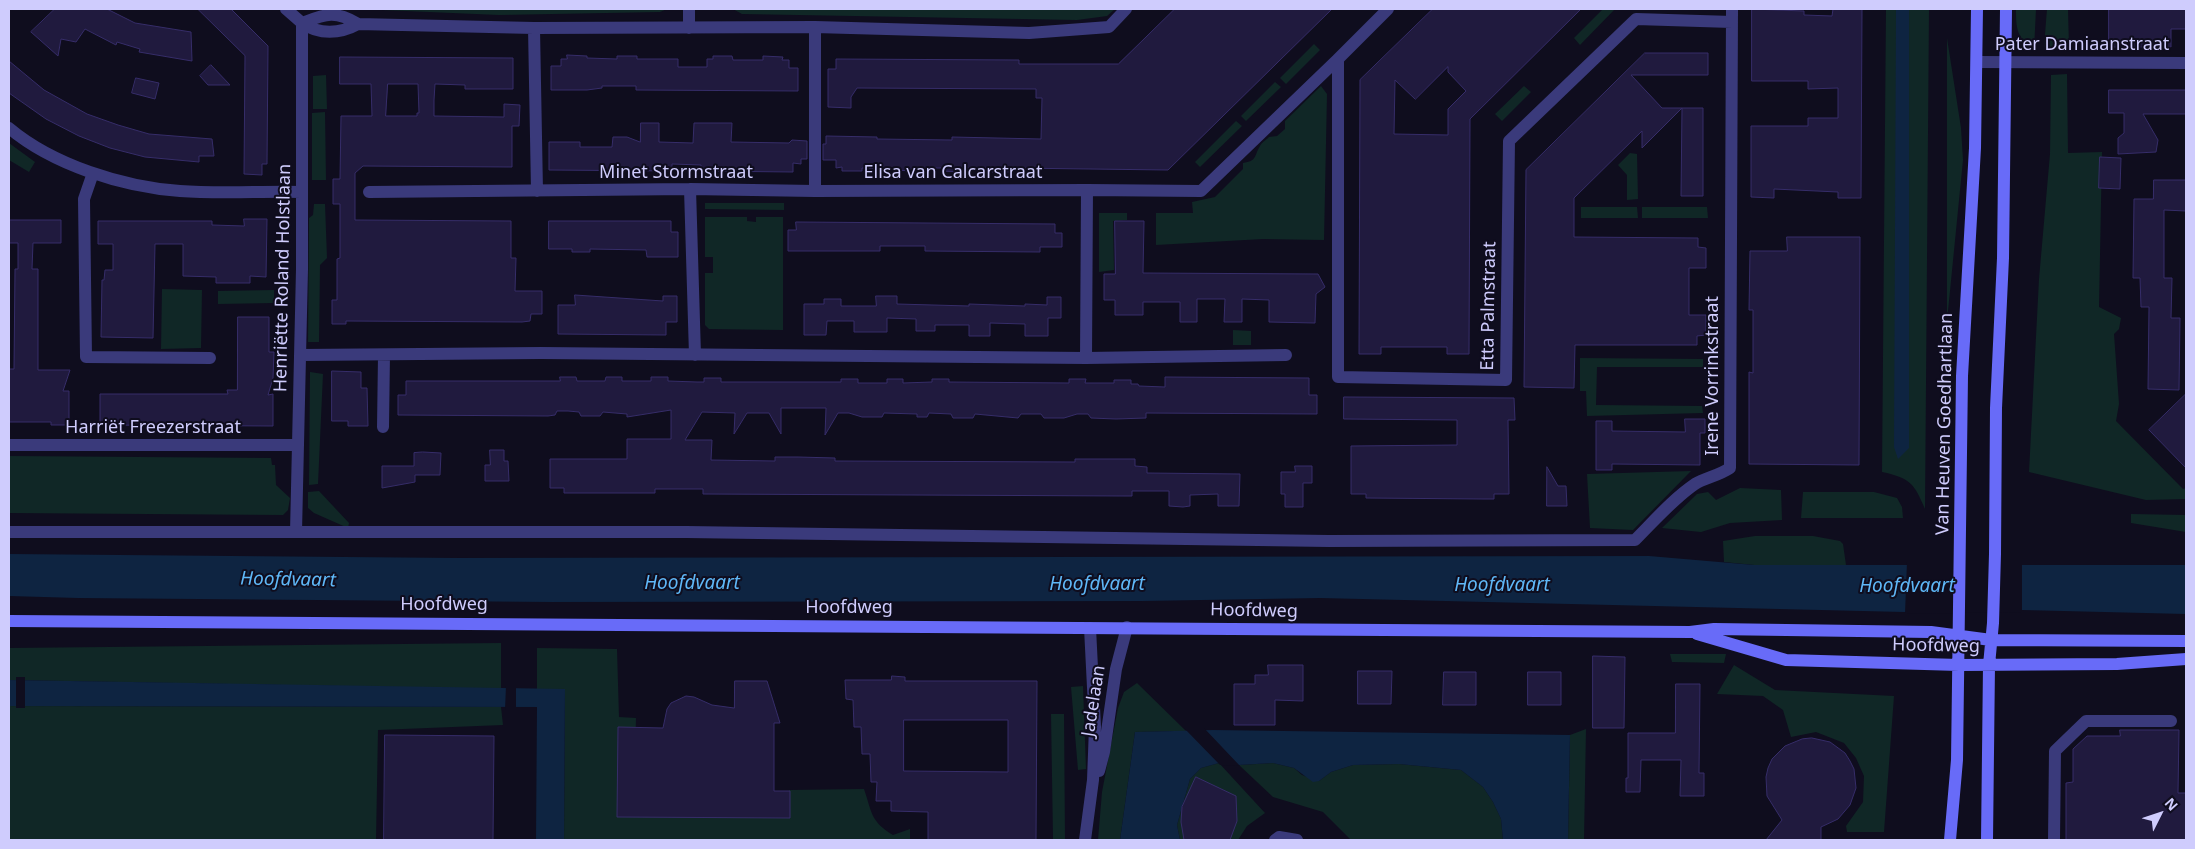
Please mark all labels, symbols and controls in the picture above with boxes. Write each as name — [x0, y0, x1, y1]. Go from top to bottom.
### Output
street label: Pater Damiaanstraat — [1995, 34, 2169, 56]
street label: Minet Stormstraat — [599, 162, 753, 184]
street label: Elisa van Calcarstraat — [864, 162, 1042, 184]
street label: Henriëtte Roland Holstlaan — [270, 164, 296, 392]
street label: Etta Palmstraat — [1477, 241, 1501, 371]
street label: Irene Vorrinkstraat — [1702, 296, 1724, 456]
street label: Van Heuven Goedhartlaan — [1932, 313, 1958, 535]
street label: Harriët Freezerstraat — [65, 417, 241, 439]
water label: Hoofdvaart — [240, 568, 336, 592]
water label: Hoofdvaart — [644, 573, 740, 595]
water label: Hoofdvaart — [1049, 574, 1145, 596]
water label: Hoofdvaart — [1454, 575, 1550, 597]
water label: Hoofdvaart — [1859, 576, 1955, 598]
street label: Hoofdweg — [400, 594, 488, 616]
street label: Hoofdweg — [805, 597, 893, 619]
street label: Hoofdweg — [1210, 599, 1298, 623]
street label: Hoofdweg — [1892, 634, 1980, 658]
street label: Jadelaan — [1078, 664, 1110, 738]
north arrow — [2135, 789, 2185, 839]
text: N — [2161, 793, 2183, 814]

